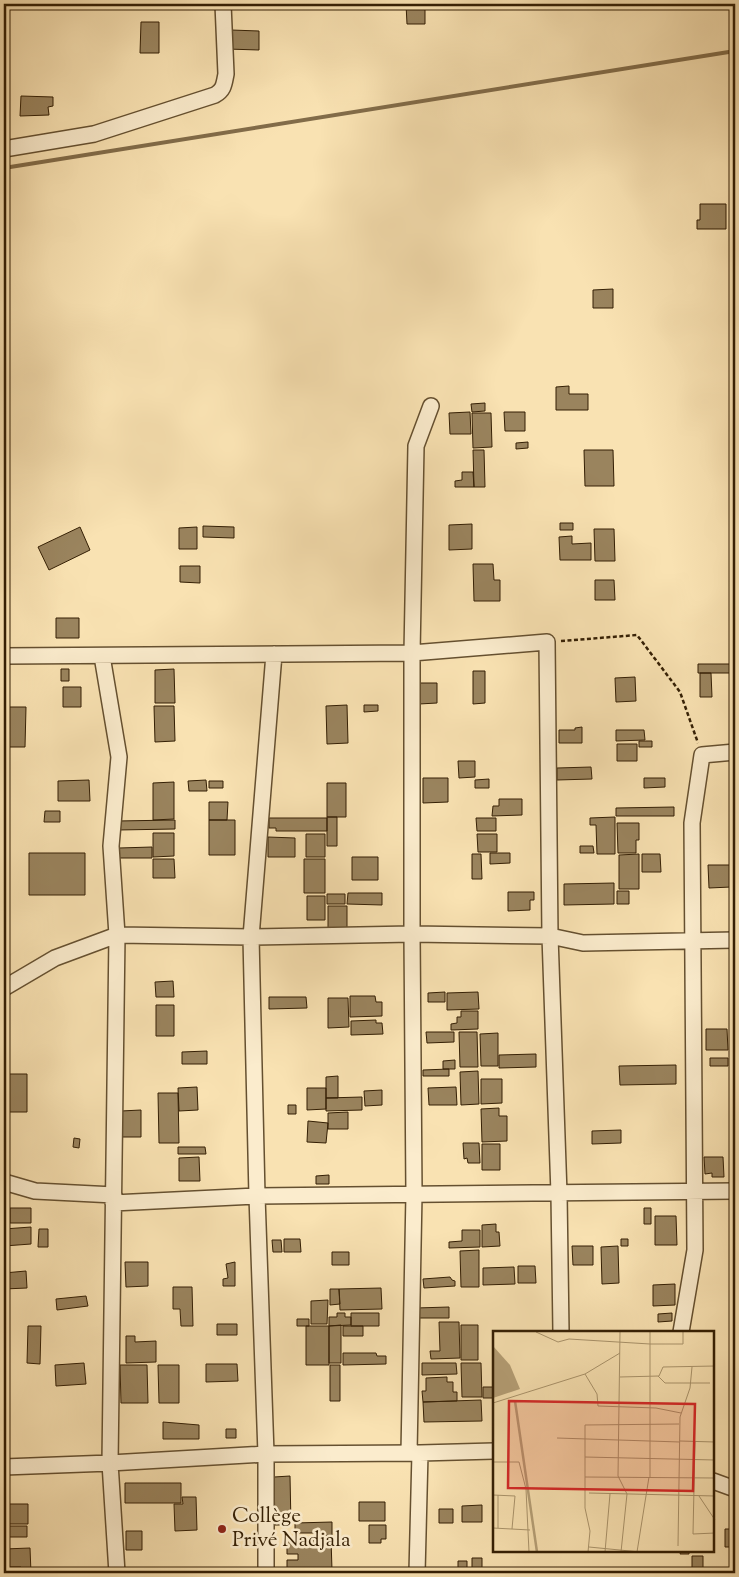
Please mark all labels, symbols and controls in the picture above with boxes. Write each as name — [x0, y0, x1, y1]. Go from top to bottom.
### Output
inset map — [493, 1331, 714, 1552]
place label: Collège Privé Nadjala — [232, 1502, 351, 1556]
marker: Collège Privé Nadjala — [216, 1523, 228, 1535]

